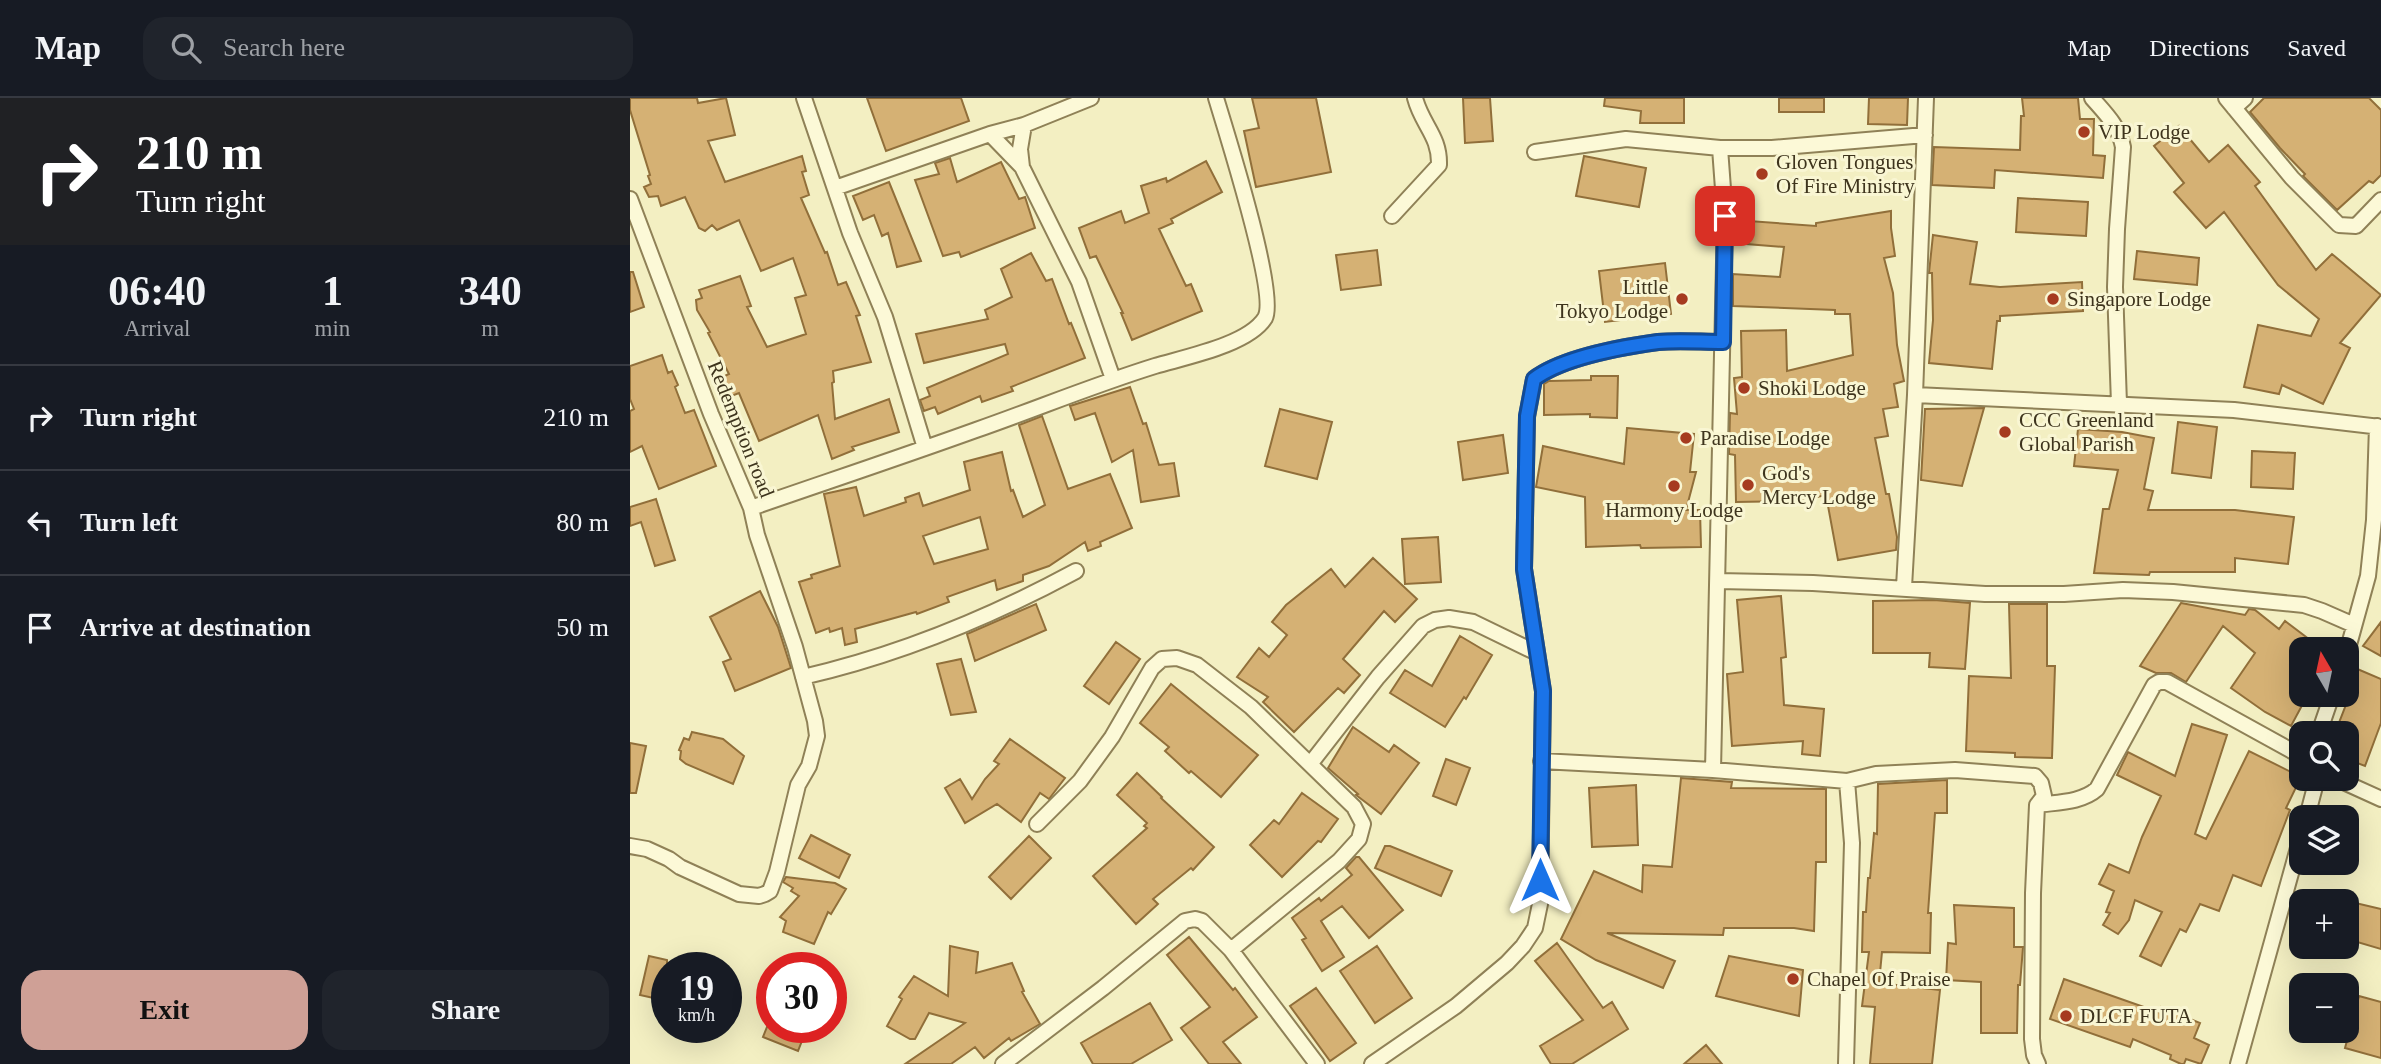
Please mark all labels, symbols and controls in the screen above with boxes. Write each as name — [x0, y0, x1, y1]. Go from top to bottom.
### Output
search box — [143, 17, 633, 80]
icon: search — [167, 29, 205, 67]
text: Map — [35, 30, 101, 66]
text: Search here — [223, 33, 345, 62]
text: Map — [2067, 35, 2111, 61]
text: Directions — [2149, 35, 2249, 61]
text: Saved — [2287, 35, 2346, 61]
place label: VIP Lodge — [2098, 120, 2190, 144]
marker: VIP Lodge — [2076, 124, 2092, 140]
text: 210 m — [136, 125, 263, 180]
icon: right — [21, 126, 112, 217]
place label: Gloven Tongues Of Fire Ministry — [1776, 150, 1915, 198]
marker: Gloven Tongues Of Fire Ministry — [1754, 166, 1770, 182]
text: Turn right — [136, 183, 266, 219]
pin — [1695, 186, 1755, 246]
icon: arrive — [1706, 197, 1744, 235]
text: 06:40 — [108, 268, 206, 314]
text: 1 — [322, 268, 343, 314]
text: 340 — [459, 268, 522, 314]
place label: Little Tokyo Lodge — [1556, 275, 1668, 323]
place label: Singapore Lodge — [2067, 287, 2211, 311]
marker: Little Tokyo Lodge — [1674, 291, 1690, 307]
marker: Singapore Lodge — [2045, 291, 2061, 307]
text: Arrival — [124, 316, 191, 341]
text: min — [315, 316, 350, 341]
text: m — [481, 316, 499, 341]
street label: Redemption road — [703, 357, 780, 501]
place label: Shoki Lodge — [1758, 376, 1866, 400]
marker: Shoki Lodge — [1736, 380, 1752, 396]
icon: right — [21, 399, 59, 437]
text: Turn right — [80, 403, 197, 432]
text: 210 m — [543, 403, 609, 432]
place label: CCC Greenland Global Parish — [2019, 408, 2154, 456]
marker: CCC Greenland Global Parish — [1997, 424, 2013, 440]
place label: Paradise Lodge — [1700, 426, 1830, 450]
marker: Paradise Lodge — [1678, 430, 1694, 446]
place label: God's Mercy Lodge — [1762, 461, 1876, 509]
marker: God's Mercy Lodge — [1740, 477, 1756, 493]
marker: Harmony Lodge — [1666, 478, 1682, 494]
place label: Harmony Lodge — [1605, 498, 1743, 522]
icon: left — [21, 504, 59, 542]
text: Turn left — [80, 508, 178, 537]
text: 80 m — [556, 508, 609, 537]
icon: arrive — [21, 609, 59, 647]
text: Arrive at destination — [80, 613, 311, 642]
text: 50 m — [556, 613, 609, 642]
north arrow — [2289, 637, 2359, 707]
map controls — [2289, 637, 2359, 1043]
button: search — [2289, 721, 2359, 791]
button: layers — [2289, 805, 2359, 875]
position arrow — [1503, 843, 1577, 917]
button: + — [2289, 889, 2359, 959]
speed limit sign: 30 — [756, 952, 847, 1043]
place label: Chapel Of Praise — [1807, 967, 1950, 991]
text: 19 — [679, 969, 714, 1008]
button: Exit — [21, 970, 308, 1050]
button: Share — [322, 970, 609, 1050]
marker: Chapel Of Praise — [1785, 971, 1801, 987]
button: − — [2289, 973, 2359, 1043]
place label: DLCF FUTA — [2080, 1004, 2193, 1028]
text: km/h — [678, 1005, 715, 1025]
marker: DLCF FUTA — [2058, 1008, 2074, 1024]

